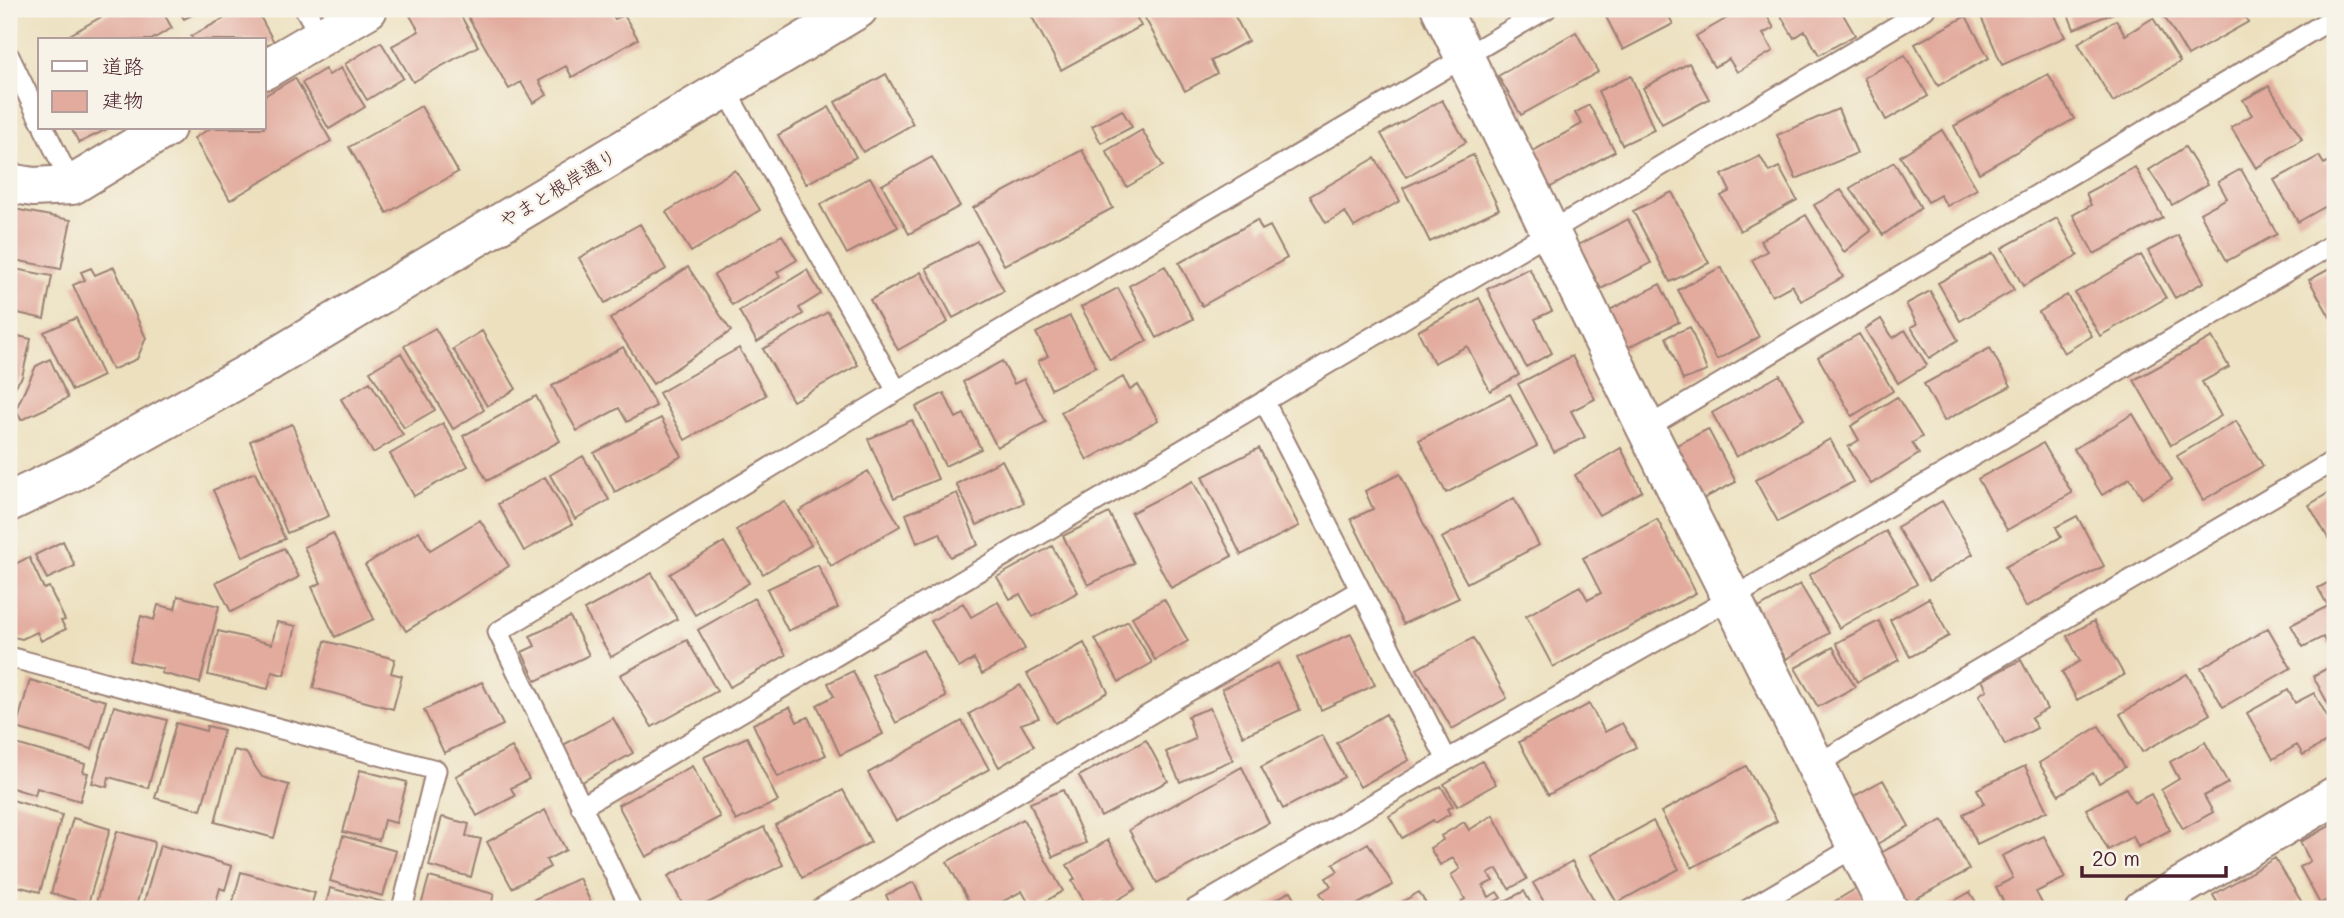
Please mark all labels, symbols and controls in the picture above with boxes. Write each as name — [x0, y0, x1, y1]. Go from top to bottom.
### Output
legend — [38, 38, 266, 130]
text: 道路 — [102, 52, 144, 79]
text: 建物 — [102, 86, 144, 113]
street label: やまと根岸通り — [494, 143, 621, 233]
scale bar — [2082, 834, 2225, 878]
text: 20 m — [2092, 844, 2140, 871]

